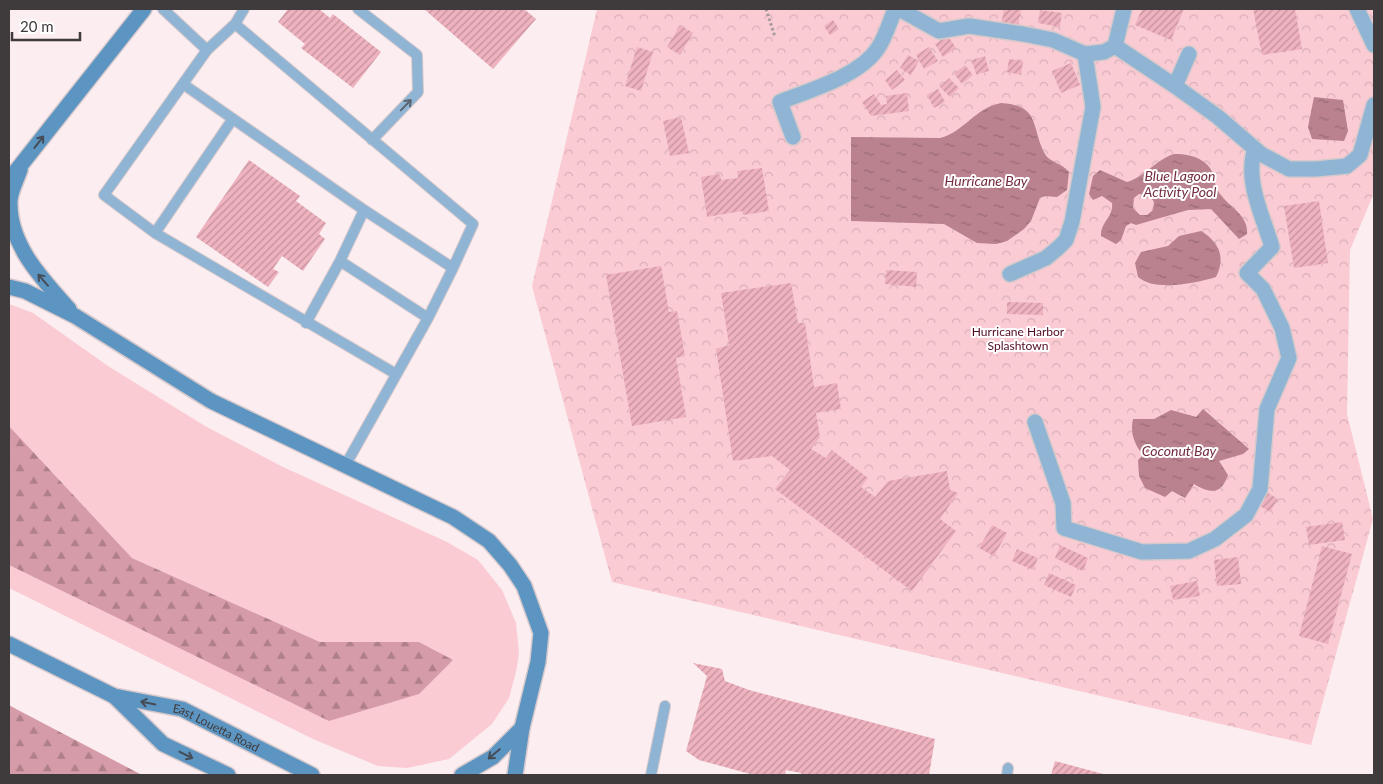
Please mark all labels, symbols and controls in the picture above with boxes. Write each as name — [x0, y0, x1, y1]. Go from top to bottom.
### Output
scale bar — [12, 10, 80, 42]
text: 20 m — [20, 17, 54, 35]
one-way arrow — [399, 99, 411, 111]
one-way arrow — [34, 135, 44, 149]
water label: Blue Lagoon Activity Pool — [1143, 167, 1216, 200]
water label: Hurricane Bay — [944, 172, 1028, 189]
one-way arrow — [37, 273, 49, 286]
park label: Hurricane Harbor Splashtown — [972, 324, 1065, 353]
water label: Coconut Bay — [1142, 442, 1217, 459]
one-way arrow — [141, 697, 157, 707]
street label: East Louetta Road — [172, 700, 262, 755]
one-way arrow — [488, 749, 501, 760]
one-way arrow — [178, 751, 193, 760]

